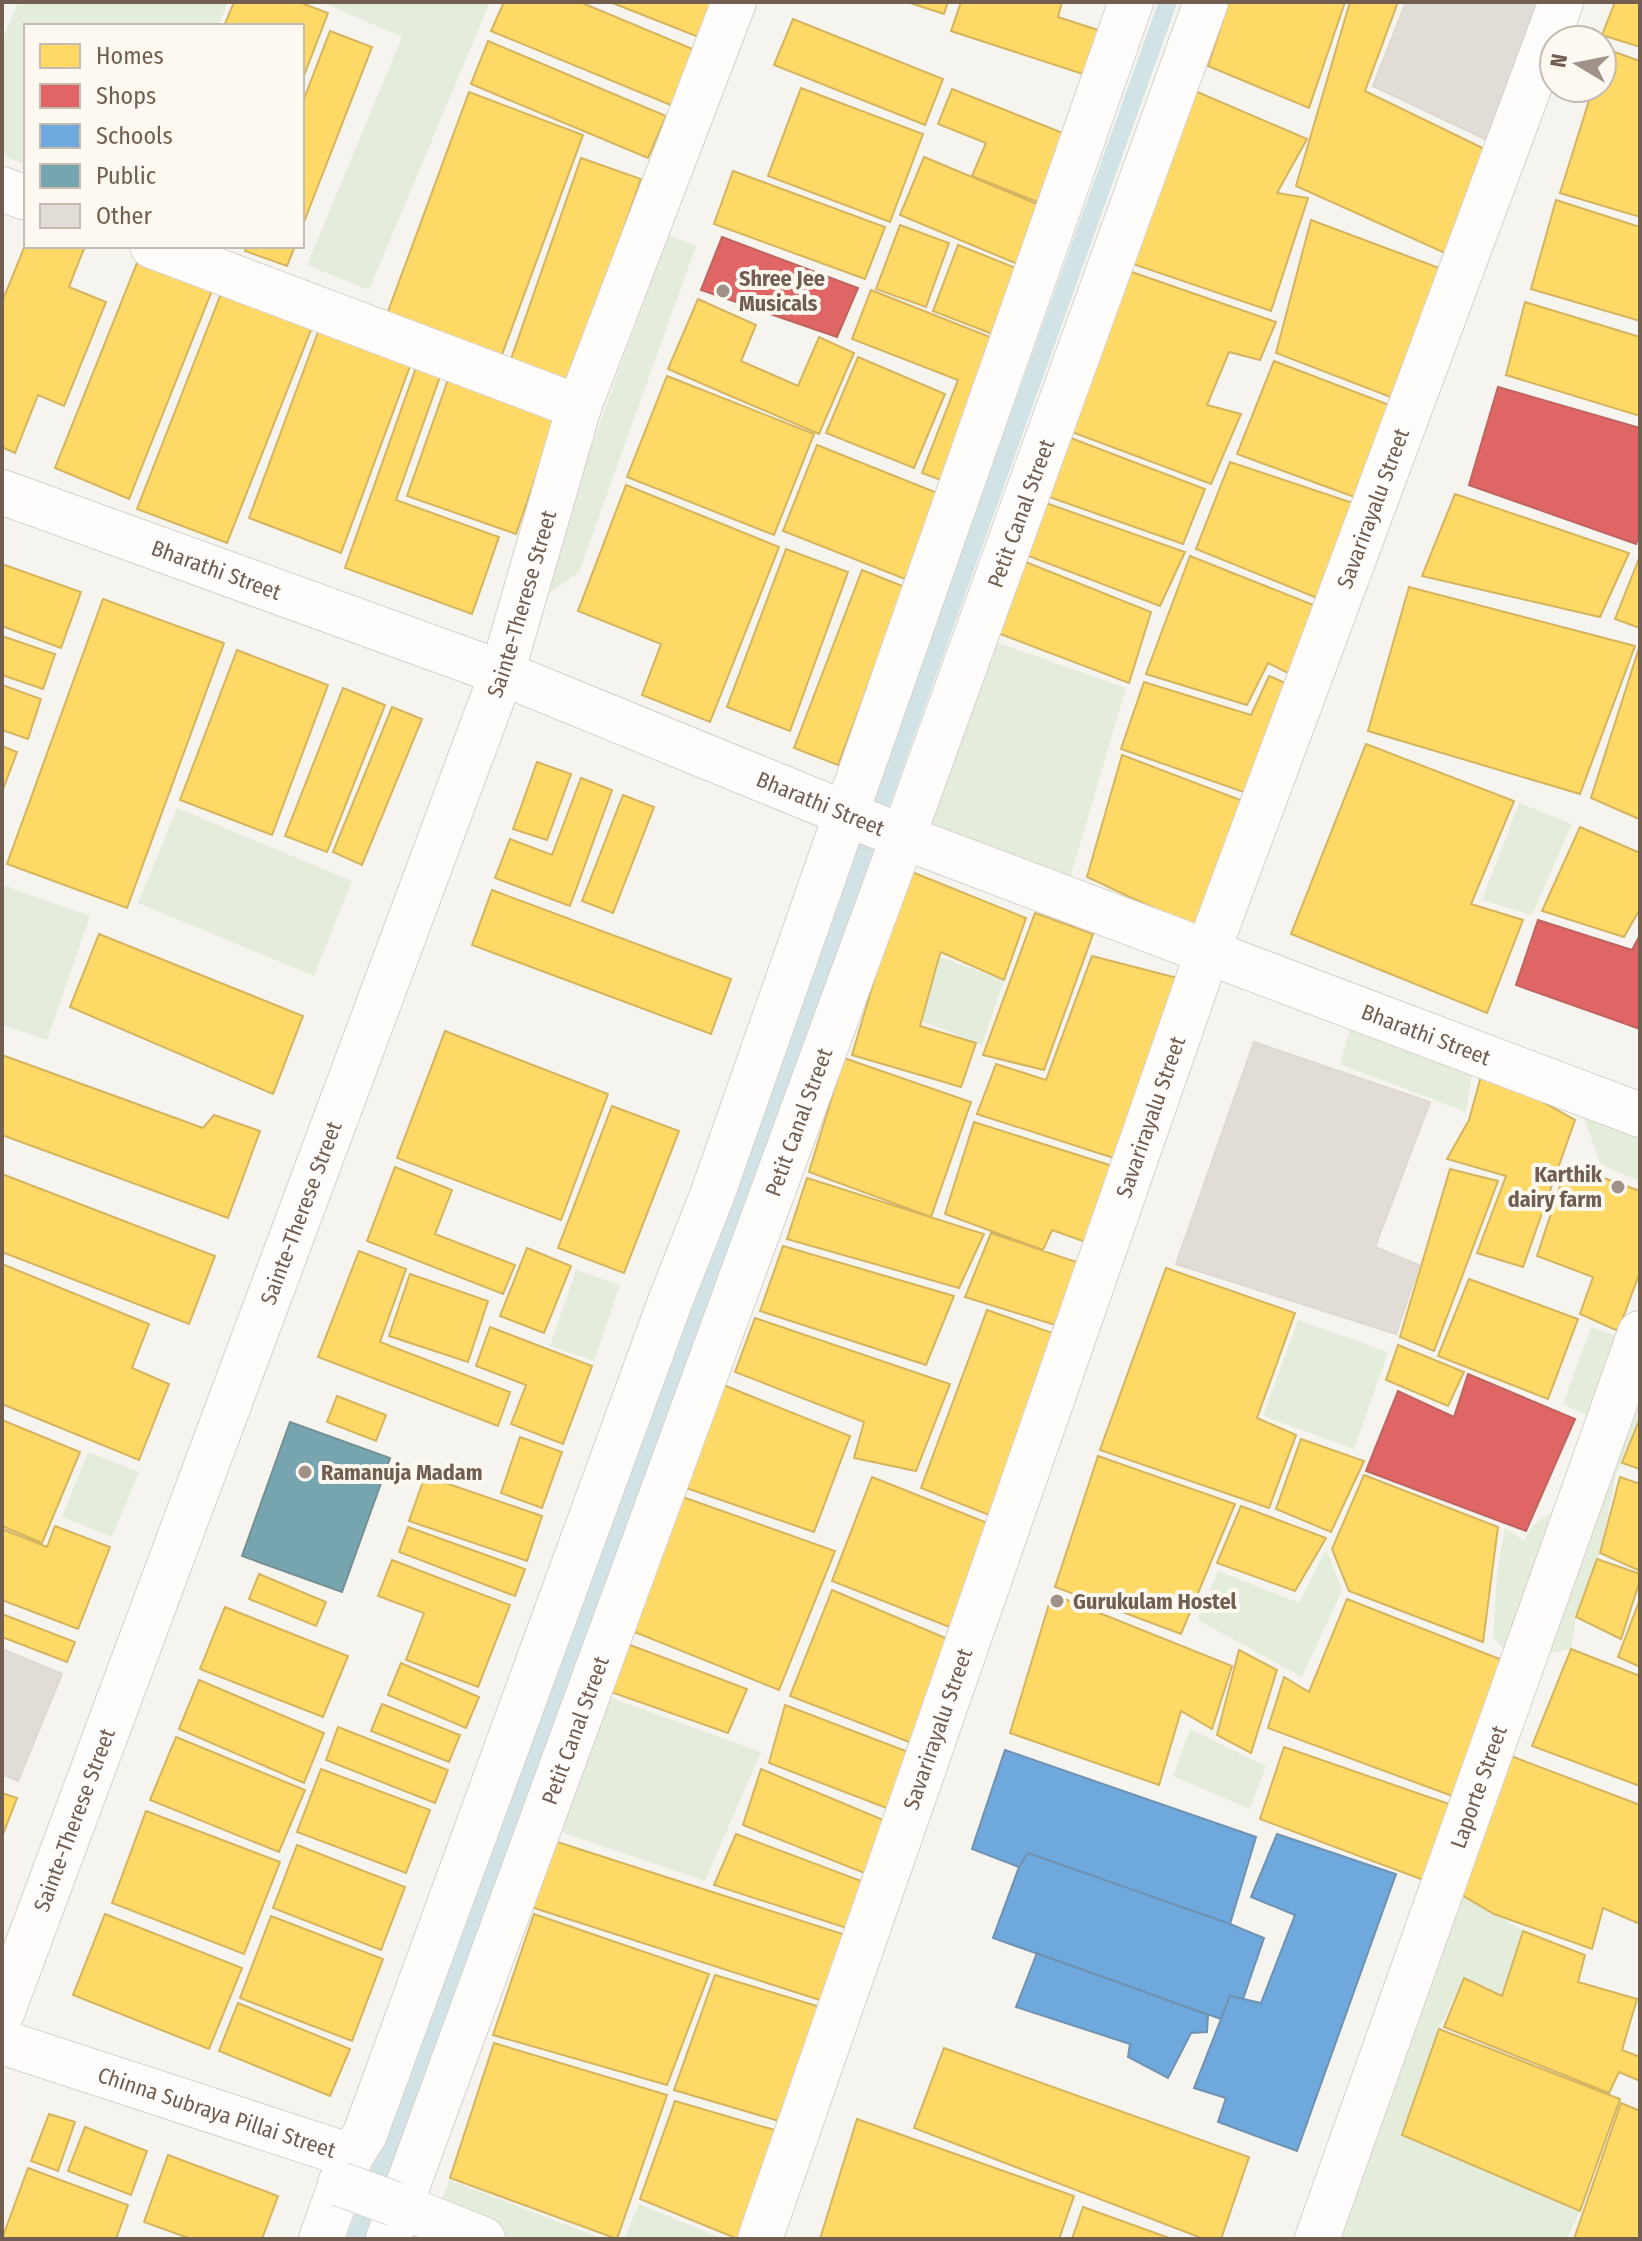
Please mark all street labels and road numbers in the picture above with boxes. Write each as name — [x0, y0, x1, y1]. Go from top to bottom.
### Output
street label: Savarirayalu Street — [1331, 424, 1415, 592]
street label: Petit Canal Street — [981, 435, 1060, 591]
street label: Sainte-Therese Street — [481, 506, 562, 701]
street label: Bharathi Street — [148, 534, 286, 606]
street label: Bharathi Street — [753, 765, 889, 842]
street label: Bharathi Street — [1358, 998, 1495, 1071]
street label: Savarirayalu Street — [1110, 1032, 1191, 1201]
street label: Petit Canal Street — [759, 1043, 838, 1200]
street label: Sainte-Therese Street — [254, 1117, 347, 1308]
street label: Savarirayalu Street — [897, 1644, 978, 1813]
street label: Petit Canal Street — [535, 1652, 615, 1808]
street label: Laporte Street — [1444, 1721, 1513, 1852]
street label: Sainte-Therese Street — [27, 1724, 121, 1916]
street label: Chinna Subraya Pillai Street — [94, 2061, 340, 2164]

